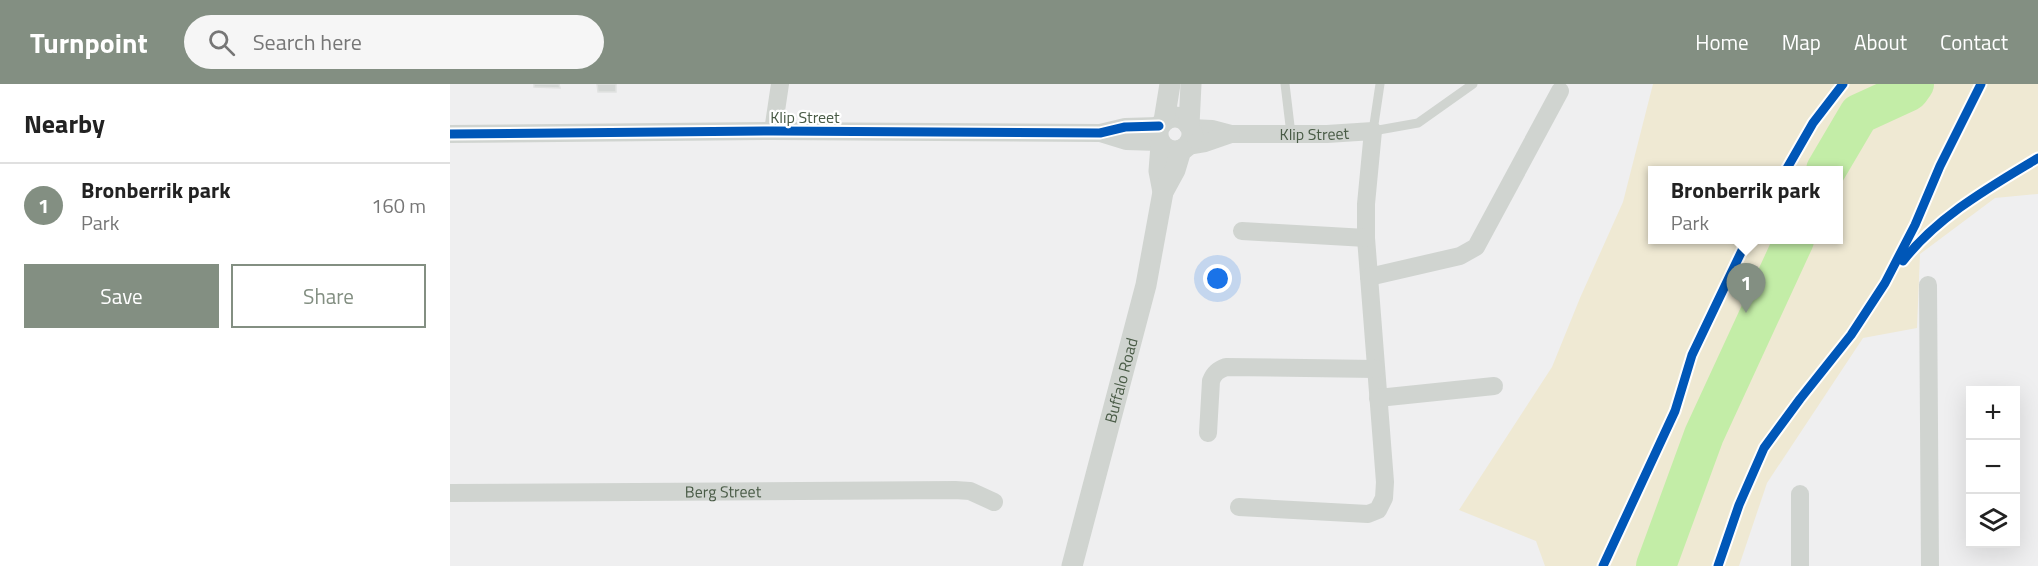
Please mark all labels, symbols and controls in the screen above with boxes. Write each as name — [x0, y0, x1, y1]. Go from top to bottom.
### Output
search box — [184, 15, 604, 69]
text: Turnpoint — [30, 21, 148, 64]
text: Search here — [253, 25, 362, 59]
icon: search — [205, 26, 238, 59]
text: Home — [1695, 26, 1749, 58]
text: Map — [1782, 26, 1821, 58]
text: About — [1854, 26, 1907, 58]
text: Contact — [1940, 26, 2008, 58]
text: Nearby — [24, 104, 105, 143]
street label: Klip Street — [770, 105, 840, 129]
street label: Klip Street — [1280, 121, 1350, 146]
popup — [1648, 166, 1843, 244]
text: Bronberrik park — [81, 173, 231, 207]
text: Bronberrik park — [1671, 173, 1820, 207]
text: 1 — [38, 190, 49, 221]
text: 160 m — [371, 190, 426, 221]
text: Park — [81, 207, 119, 238]
text: Park — [1671, 207, 1709, 238]
button: Save — [24, 264, 219, 328]
button: Share — [231, 264, 426, 328]
your location — [1203, 264, 1232, 293]
pin: 1 — [1726, 264, 1766, 313]
street label: Buffalo Road — [1098, 335, 1144, 426]
map controls — [1966, 386, 2020, 548]
button: + — [1966, 386, 2020, 440]
button: − — [1966, 440, 2020, 494]
street label: Berg Street — [685, 479, 762, 504]
button: layers — [1966, 494, 2020, 548]

